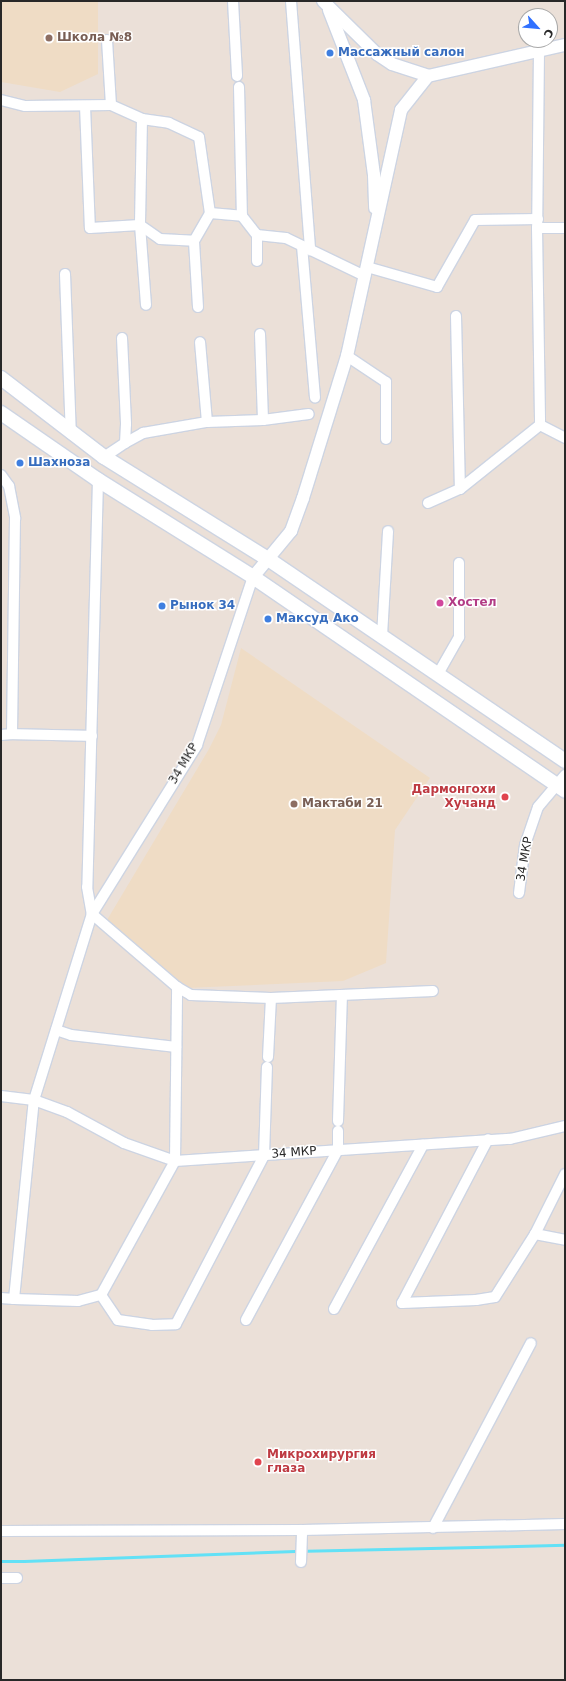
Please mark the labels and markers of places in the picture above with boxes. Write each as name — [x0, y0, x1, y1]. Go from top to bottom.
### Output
place label: Школа №8 — [57, 31, 132, 45]
marker: Школа №8 — [44, 33, 54, 43]
place label: Массажный салон — [338, 46, 465, 60]
marker: Массажный салон — [325, 48, 335, 58]
place label: Шахноза — [28, 456, 90, 470]
marker: Шахноза — [15, 458, 25, 468]
place label: Хостел — [448, 596, 496, 610]
marker: Хостел — [435, 598, 445, 608]
place label: Рынок 34 — [170, 599, 235, 613]
marker: Рынок 34 — [157, 601, 167, 611]
place label: Максуд Ако — [276, 612, 359, 626]
marker: Максуд Ако — [263, 614, 273, 624]
place label: Дармонгохи Хучанд — [412, 783, 496, 811]
marker: Дармонгохи Хучанд — [499, 791, 511, 803]
place label: Мактаби 21 — [302, 797, 383, 811]
marker: Мактаби 21 — [289, 799, 299, 809]
place label: Микрохирургия глаза — [267, 1448, 376, 1476]
marker: Микрохирургия глаза — [252, 1456, 264, 1468]

